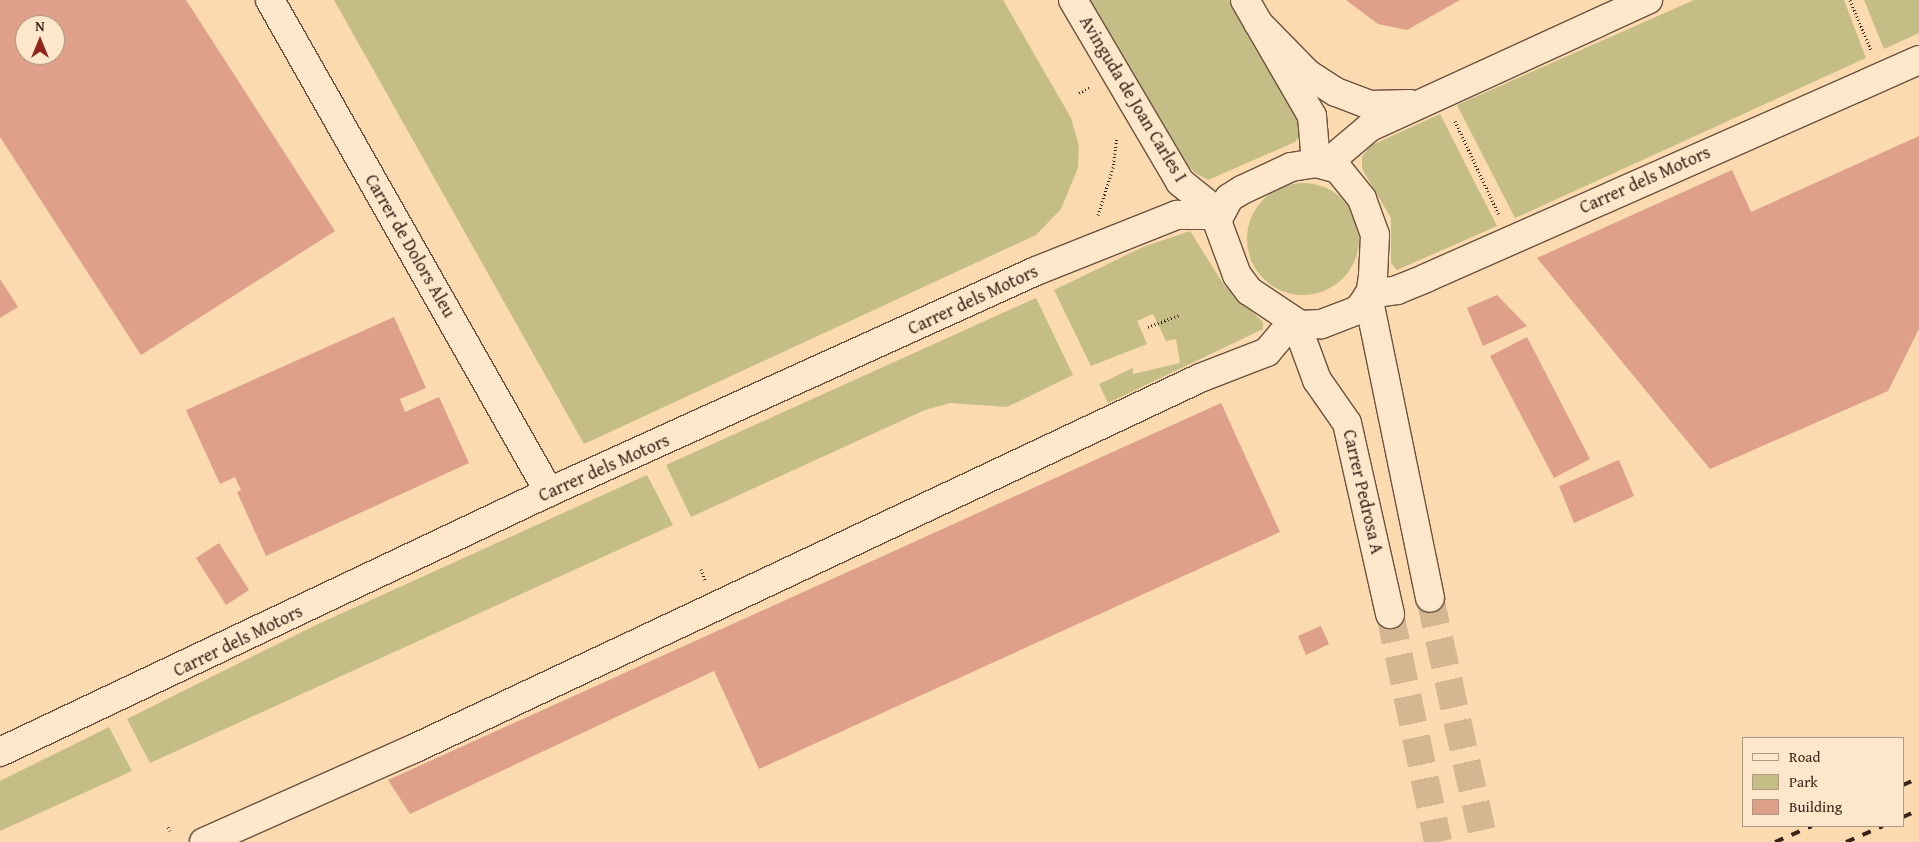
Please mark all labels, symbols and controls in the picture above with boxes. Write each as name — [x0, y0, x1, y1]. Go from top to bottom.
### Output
street label: Avinguda de Joan Carles I — [1075, 12, 1191, 186]
north arrow — [15, 15, 65, 65]
text: N — [35, 16, 45, 36]
street label: Carrer dels Motors — [1576, 141, 1714, 219]
street label: Carrer de Dolors Aleu — [360, 171, 460, 321]
street label: Carrer dels Motors — [905, 260, 1041, 340]
street label: Carrer Pedrosa A — [1338, 428, 1388, 556]
street label: Carrer dels Motors — [535, 429, 673, 507]
street label: Carrer dels Motors — [170, 600, 306, 682]
legend — [1742, 737, 1904, 827]
text: Road — [1789, 746, 1820, 767]
text: Park — [1789, 771, 1818, 792]
text: Building — [1789, 796, 1842, 817]

